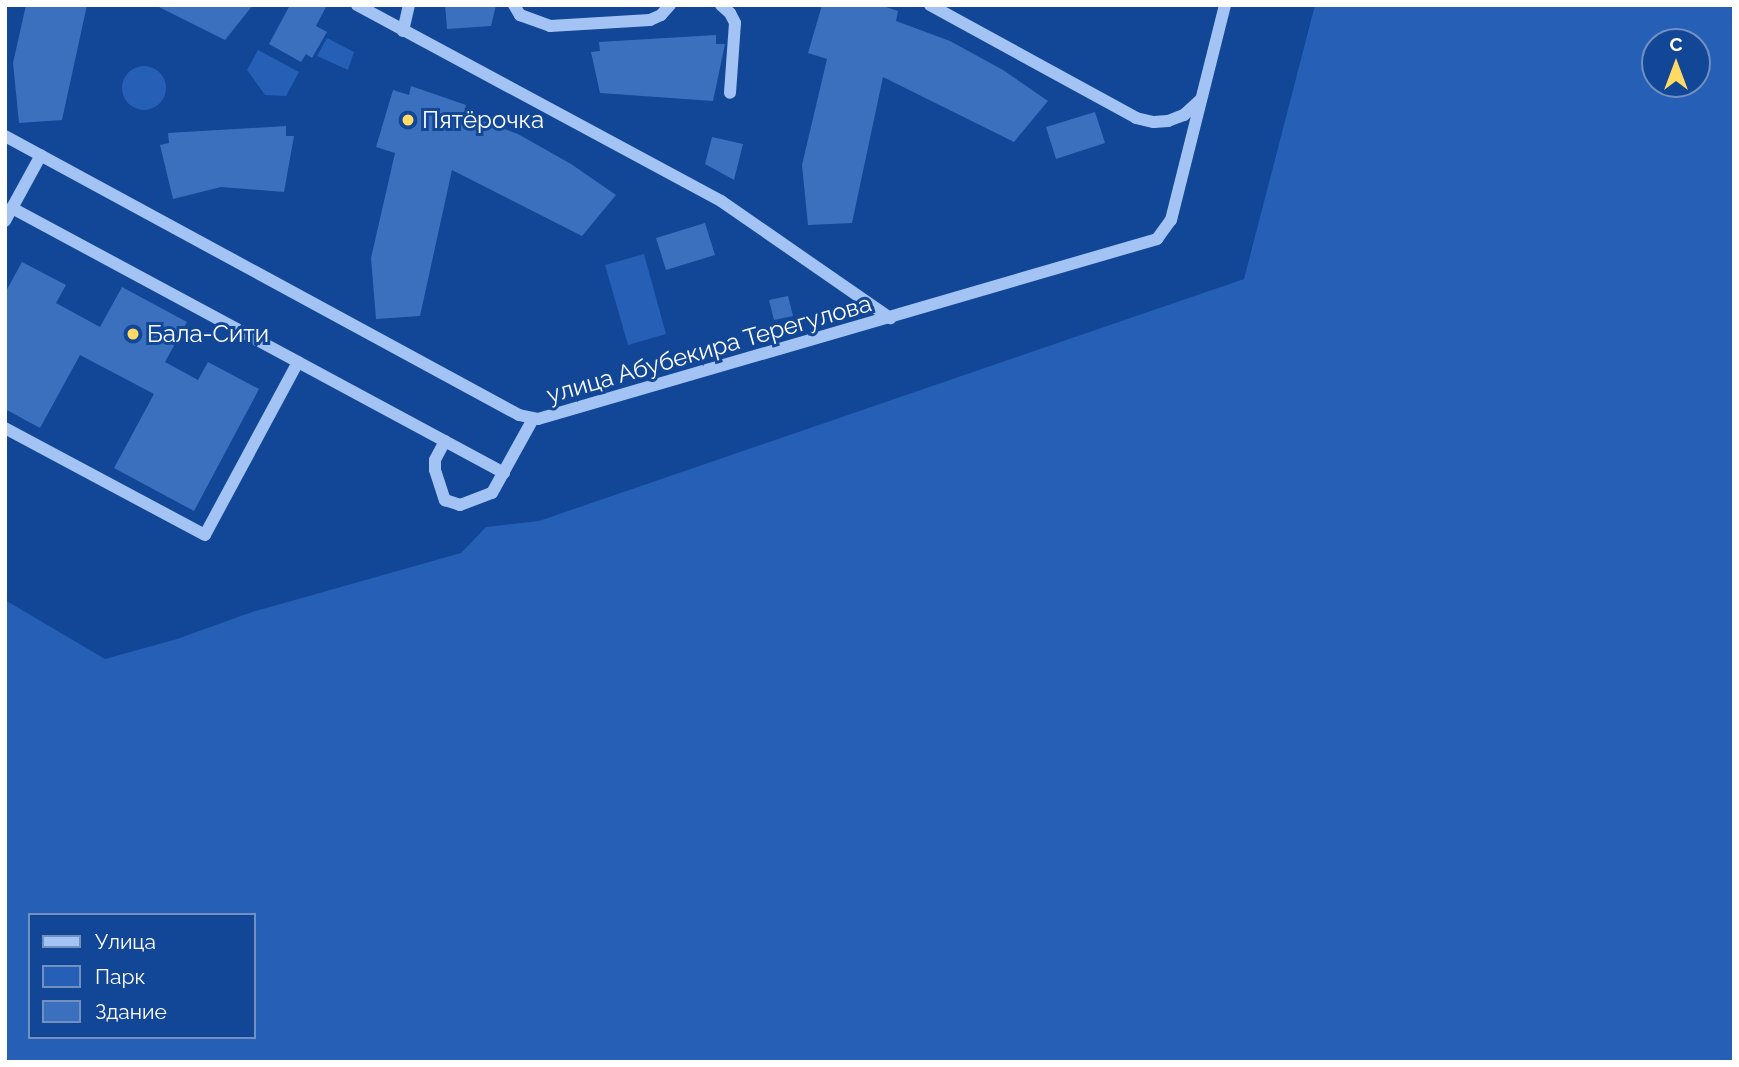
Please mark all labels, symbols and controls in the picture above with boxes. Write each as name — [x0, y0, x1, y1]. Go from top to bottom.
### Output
north arrow — [1641, 28, 1711, 98]
text: С — [1669, 33, 1683, 55]
place label: Пятёрочка — [422, 106, 544, 134]
marker: Пятёрочка — [400, 112, 416, 128]
street label: улица Абубекира Терегулова — [543, 289, 875, 409]
place label: Бала-Сити — [147, 320, 269, 348]
marker: Бала-Сити — [125, 326, 141, 342]
legend — [28, 913, 256, 1039]
text: Улица — [95, 929, 156, 954]
text: Парк — [95, 964, 145, 989]
text: Здание — [95, 999, 167, 1024]

